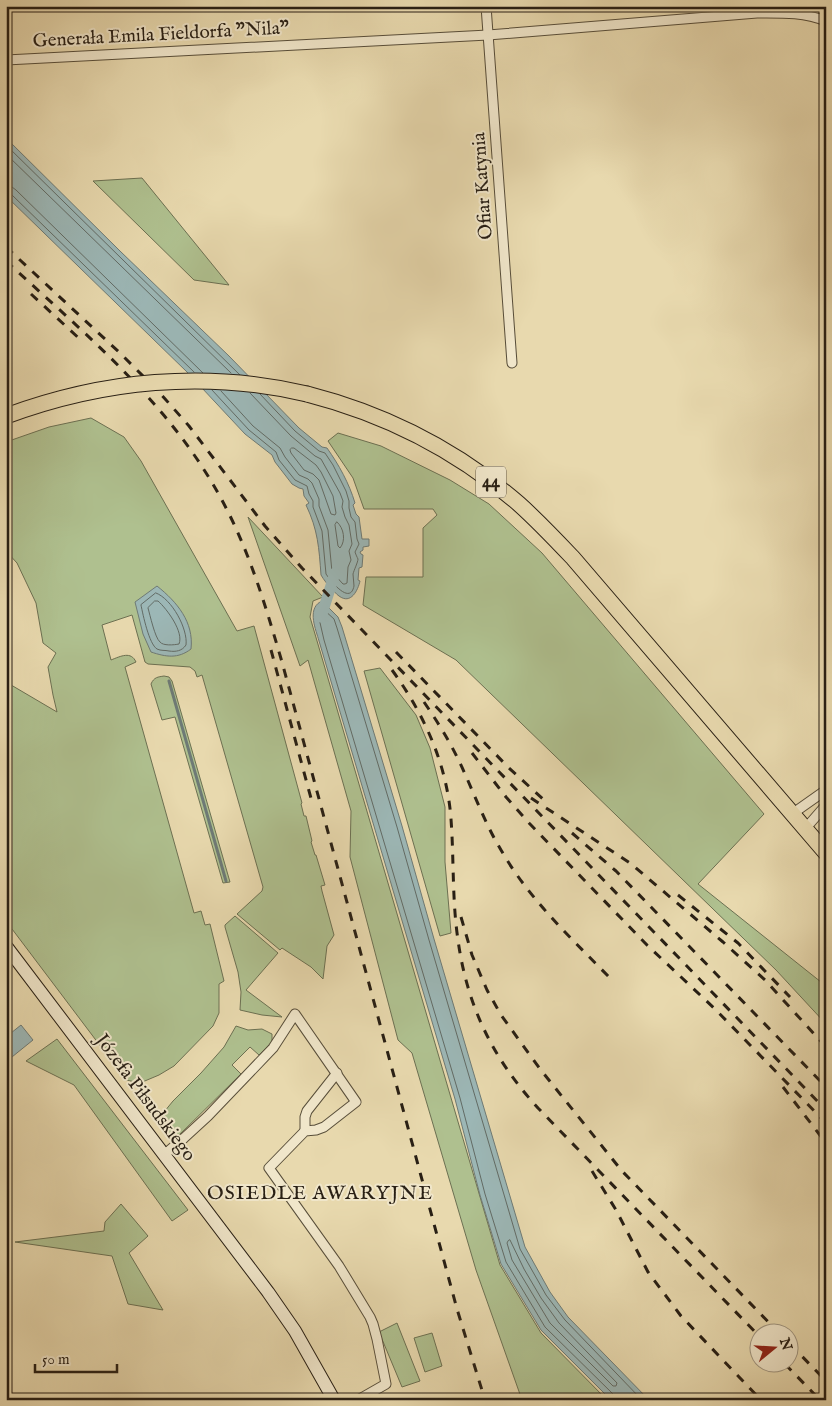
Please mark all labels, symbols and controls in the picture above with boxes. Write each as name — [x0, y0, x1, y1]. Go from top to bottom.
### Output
street label: Generała Emila Fieldorfa "Nila" — [32, 16, 290, 54]
street label: Ofiar Katynia — [467, 131, 499, 240]
road number: 44 — [476, 467, 506, 498]
street label: Józefa Piłsudskiego — [88, 1028, 201, 1166]
district label: OSIEDLE AWARYJNE — [207, 1181, 433, 1206]
north arrow — [750, 1324, 800, 1374]
text: N — [775, 1335, 796, 1353]
scale bar — [35, 1341, 118, 1373]
text: 50 m — [42, 1350, 70, 1369]

